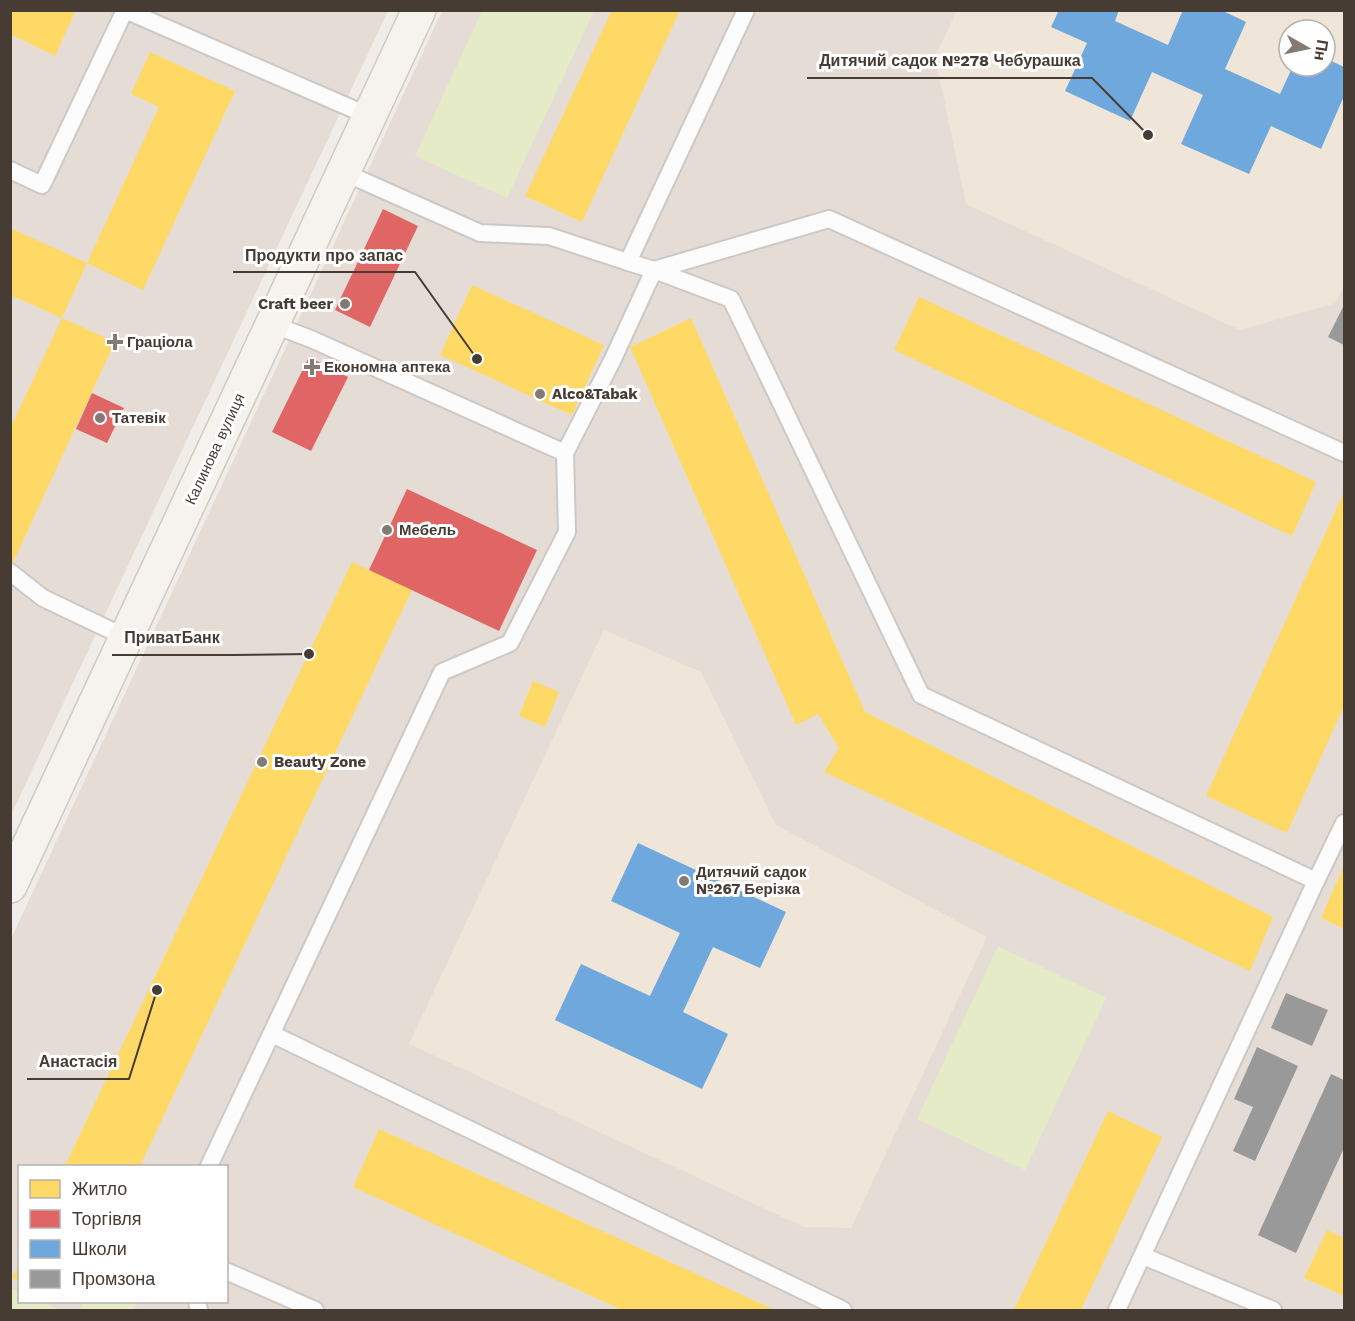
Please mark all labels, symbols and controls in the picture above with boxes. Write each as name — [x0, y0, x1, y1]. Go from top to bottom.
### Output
north arrow — [1277, 18, 1337, 78]
text: Пн — [1310, 38, 1332, 62]
callout: Дитячий садок №278 Чебурашка — [807, 44, 1092, 78]
text: Дитячий садок №278 Чебурашка — [819, 51, 1081, 70]
callout: Продукти про запас — [233, 238, 415, 272]
text: Продукти про запас — [245, 246, 403, 265]
place label: Craft beer — [258, 295, 334, 313]
marker: Craft beer — [338, 297, 352, 311]
place label: Граціола — [127, 333, 193, 351]
marker: Граціола — [108, 335, 122, 349]
place label: Економна аптека — [324, 358, 451, 376]
marker: Економна аптека — [305, 360, 319, 374]
place label: Alco&Tabak — [552, 385, 638, 403]
marker: Alco&Tabak — [533, 387, 547, 401]
street label: Калинова вулиця — [181, 390, 249, 508]
place label: Татевік — [112, 409, 166, 427]
marker: Татевік — [93, 411, 107, 425]
place label: Мебель — [399, 521, 456, 539]
marker: Мебель — [380, 523, 394, 537]
callout: ПриватБанк — [112, 621, 231, 655]
text: ПриватБанк — [124, 628, 221, 647]
place label: Beauty Zone — [274, 753, 367, 771]
marker: Beauty Zone — [255, 755, 269, 769]
place label: Дитячий садок №267 Берізка — [696, 863, 807, 898]
marker: Дитячий садок №267 Берізка — [677, 874, 691, 888]
callout: Анастасія — [27, 1045, 129, 1079]
text: Анастасія — [39, 1052, 117, 1071]
legend — [18, 1165, 228, 1303]
text: Житло — [72, 1178, 127, 1199]
text: Торгівля — [72, 1208, 142, 1229]
text: Школи — [72, 1238, 127, 1259]
text: Промзона — [72, 1268, 156, 1289]

